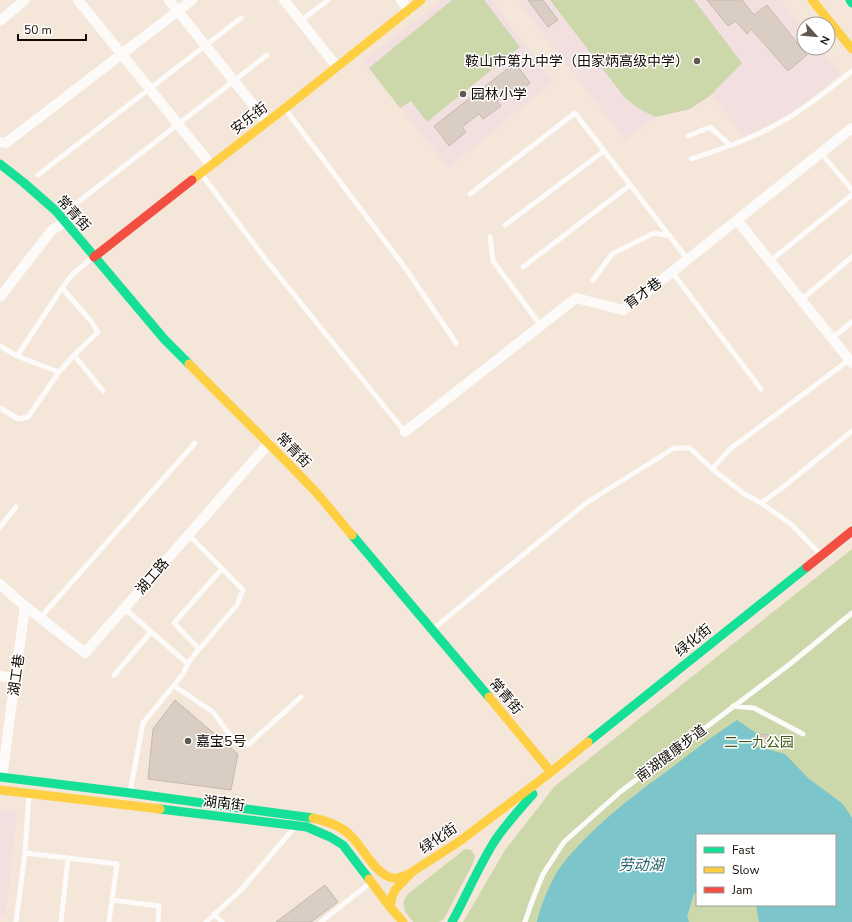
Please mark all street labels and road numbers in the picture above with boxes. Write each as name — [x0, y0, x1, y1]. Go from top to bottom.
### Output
street label: 安乐街 — [227, 98, 272, 139]
street label: 常青街 — [53, 191, 95, 235]
street label: 育才巷 — [621, 273, 666, 313]
street label: 常青街 — [272, 429, 315, 472]
street label: 湖工路 — [131, 554, 173, 598]
street label: 绿化街 — [671, 620, 716, 661]
street label: 湖工巷 — [4, 653, 29, 697]
street label: 常青街 — [485, 674, 526, 719]
street label: 南湖健康步道 — [632, 721, 711, 786]
street label: 湖南街 — [202, 792, 246, 815]
street label: 绿化街 — [416, 819, 461, 858]

